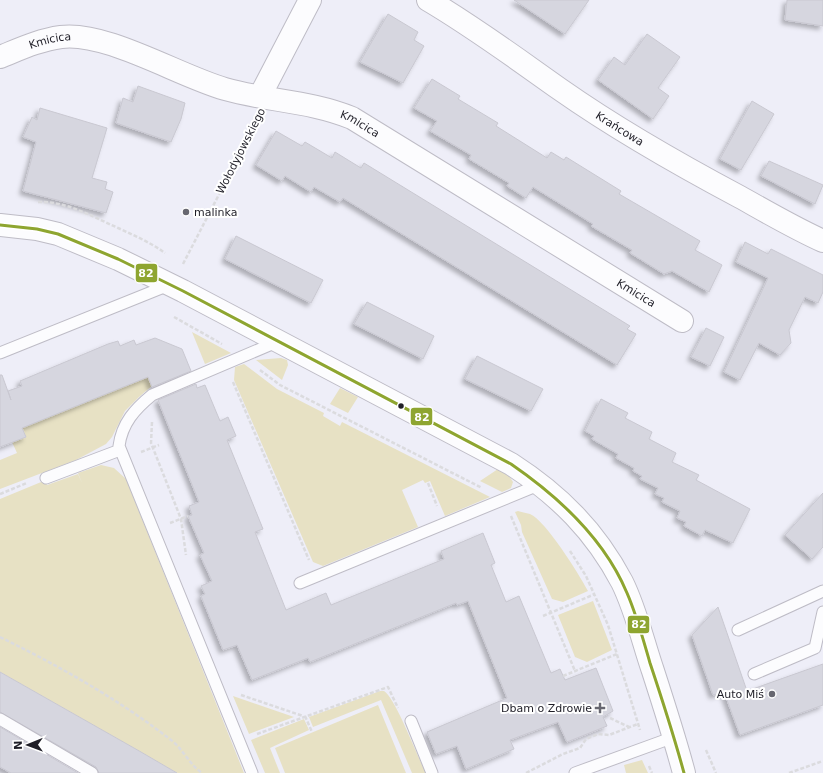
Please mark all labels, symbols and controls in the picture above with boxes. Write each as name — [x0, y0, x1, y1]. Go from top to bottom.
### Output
street label: Kmicica — [27, 30, 71, 51]
street label: Wołodyjowskiego — [214, 106, 268, 196]
street label: Kmicica — [339, 108, 382, 140]
street label: Krańcowa — [593, 109, 646, 148]
place label: malinka — [194, 206, 237, 219]
marker: malinka — [181, 207, 191, 217]
line badge: 82 — [135, 263, 158, 283]
text: 82 — [138, 267, 154, 280]
street label: Kmicica — [615, 276, 658, 310]
unlabelled marker — [396, 401, 406, 411]
line badge: 82 — [410, 407, 433, 426]
text: 82 — [414, 411, 430, 424]
line badge: 82 — [627, 615, 650, 634]
text: 82 — [631, 618, 647, 631]
place label: Auto Miś — [717, 688, 764, 701]
marker: Auto Miś — [767, 689, 777, 699]
place label: Dbam o Zdrowie — [501, 702, 592, 715]
marker: Dbam o Zdrowie — [595, 703, 605, 713]
north arrow — [8, 725, 48, 765]
text: N — [12, 740, 25, 750]

